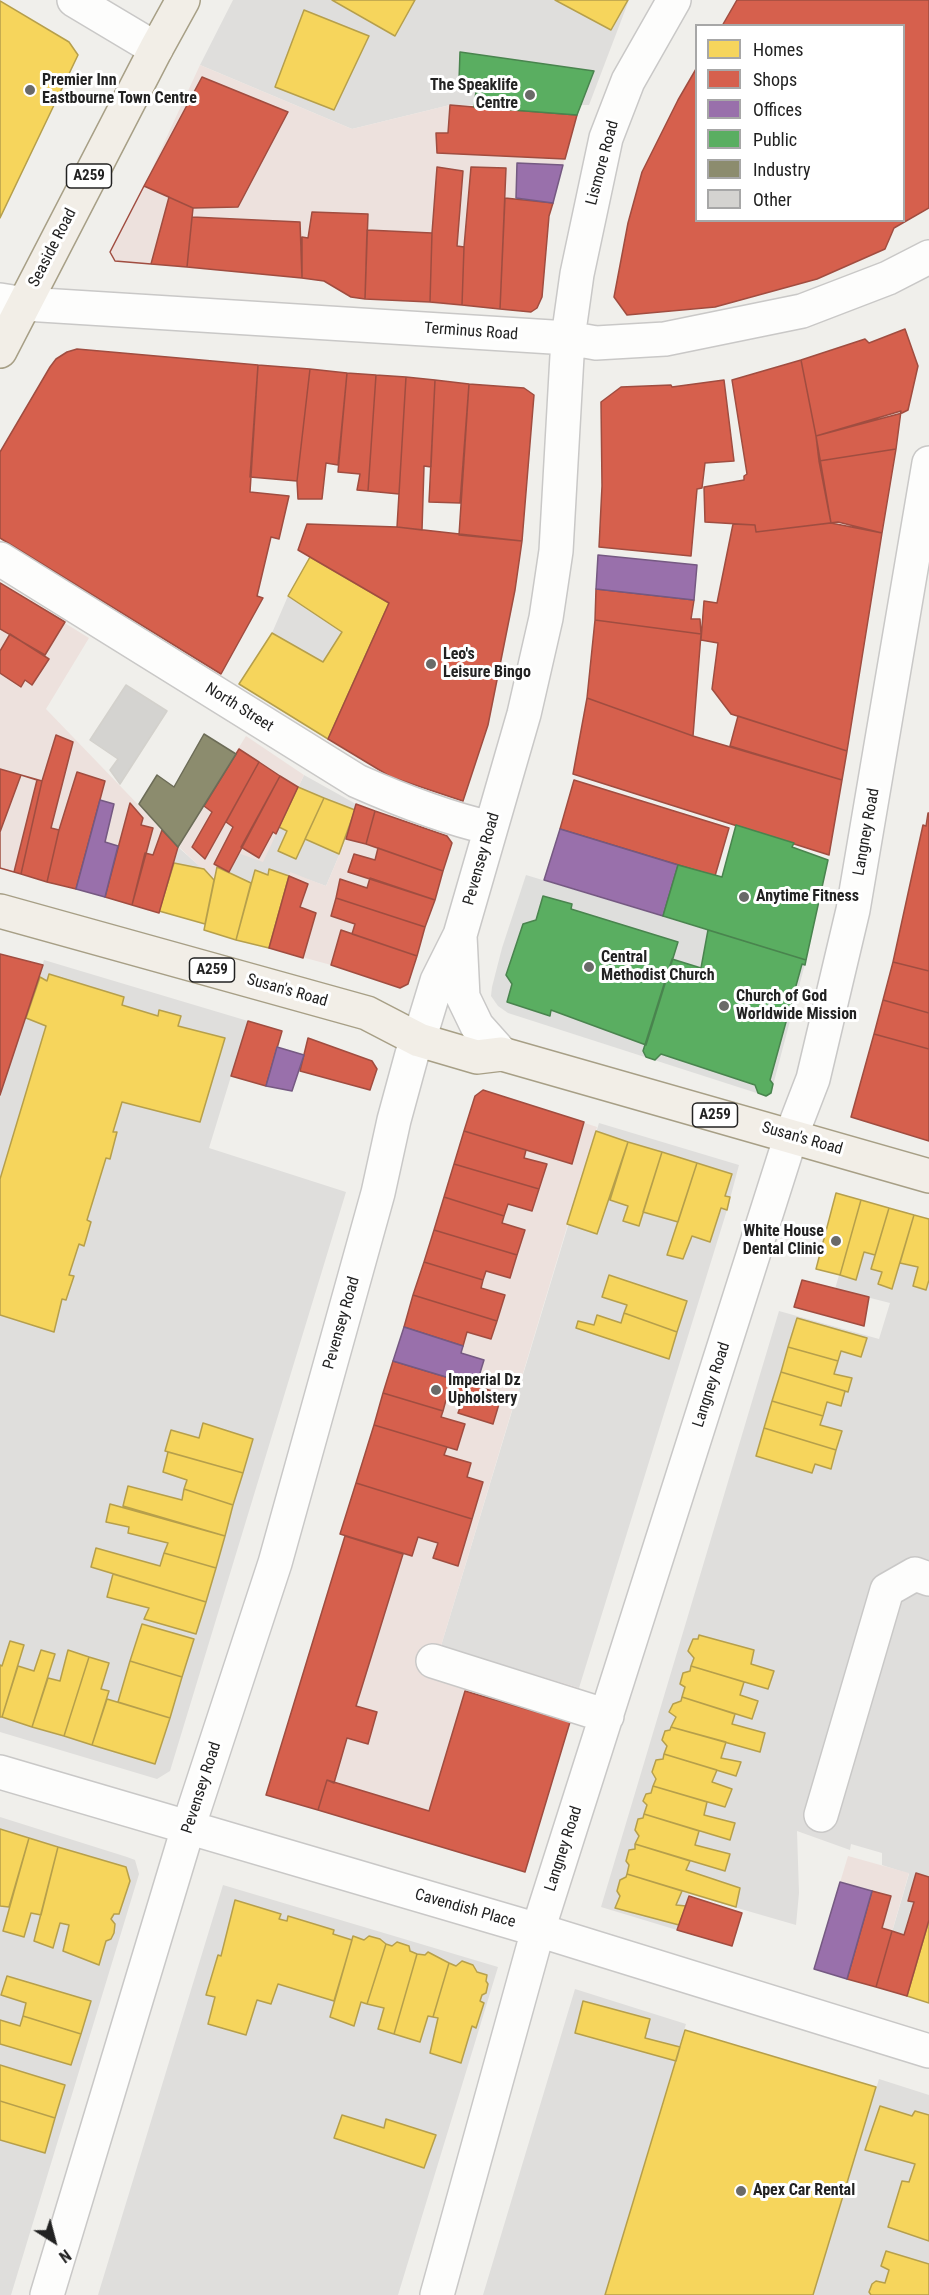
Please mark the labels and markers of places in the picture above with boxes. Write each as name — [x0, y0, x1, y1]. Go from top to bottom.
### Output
place label: Premier Inn Eastbourne Town Centre — [42, 71, 197, 109]
place label: The Speaklife Centre — [430, 76, 518, 114]
marker: Premier Inn Eastbourne Town Centre — [23, 83, 37, 97]
marker: The Speaklife Centre — [523, 88, 537, 102]
place label: Leo's Leisure Bingo — [443, 645, 531, 683]
marker: Leo's Leisure Bingo — [424, 657, 438, 671]
place label: Anytime Fitness — [756, 887, 859, 907]
marker: Anytime Fitness — [737, 890, 751, 904]
place label: Central Methodist Church — [601, 948, 715, 986]
marker: Central Methodist Church — [582, 960, 596, 974]
place label: Church of God Worldwide Mission — [736, 987, 857, 1025]
marker: Church of God Worldwide Mission — [717, 999, 731, 1013]
place label: White House Dental Clinic — [743, 1222, 824, 1260]
marker: White House Dental Clinic — [829, 1234, 843, 1248]
place label: Imperial Dz Upholstery — [448, 1371, 521, 1409]
marker: Imperial Dz Upholstery — [429, 1383, 443, 1397]
place label: Apex Car Rental — [753, 2181, 855, 2201]
marker: Apex Car Rental — [734, 2184, 748, 2198]

